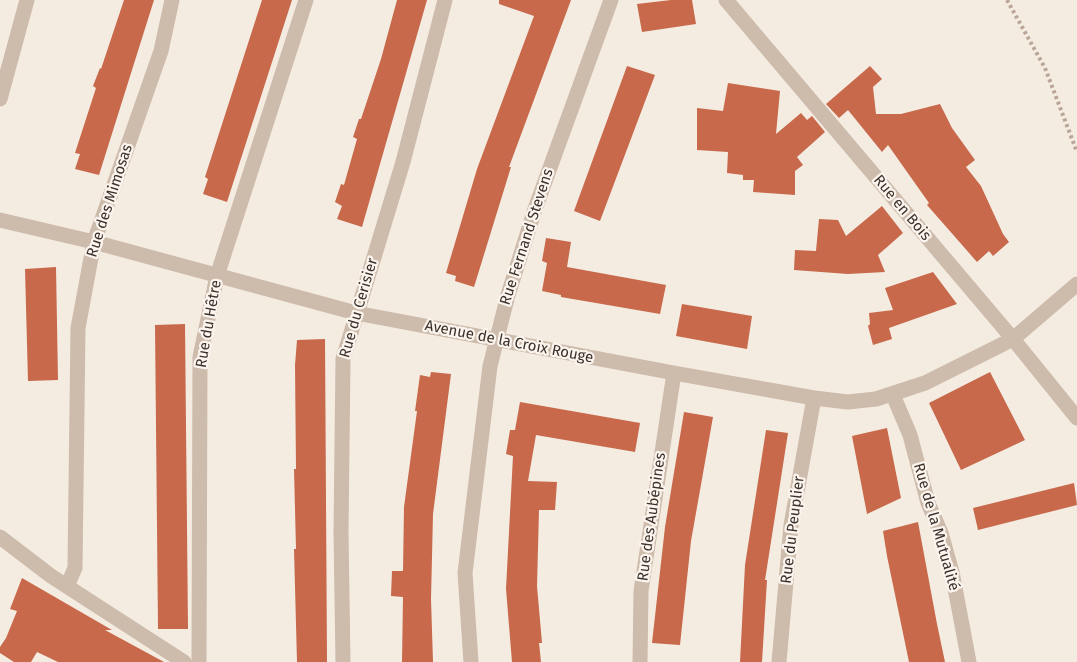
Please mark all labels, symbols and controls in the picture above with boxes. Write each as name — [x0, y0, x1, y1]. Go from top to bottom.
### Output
street label: Rue des Mimosas — [83, 142, 137, 260]
street label: Rue Fernand Stevens — [496, 167, 558, 307]
street label: Rue en Bois — [869, 172, 935, 244]
street label: Rue du Cerisier — [336, 256, 382, 360]
street label: Rue du Hêtre — [192, 279, 226, 369]
street label: Avenue de la Croix Rouge — [423, 317, 595, 367]
street label: Rue des Aubépines — [634, 452, 670, 582]
street label: Rue de la Mutualité — [909, 461, 963, 593]
street label: Rue du Peuplier — [777, 475, 809, 585]

